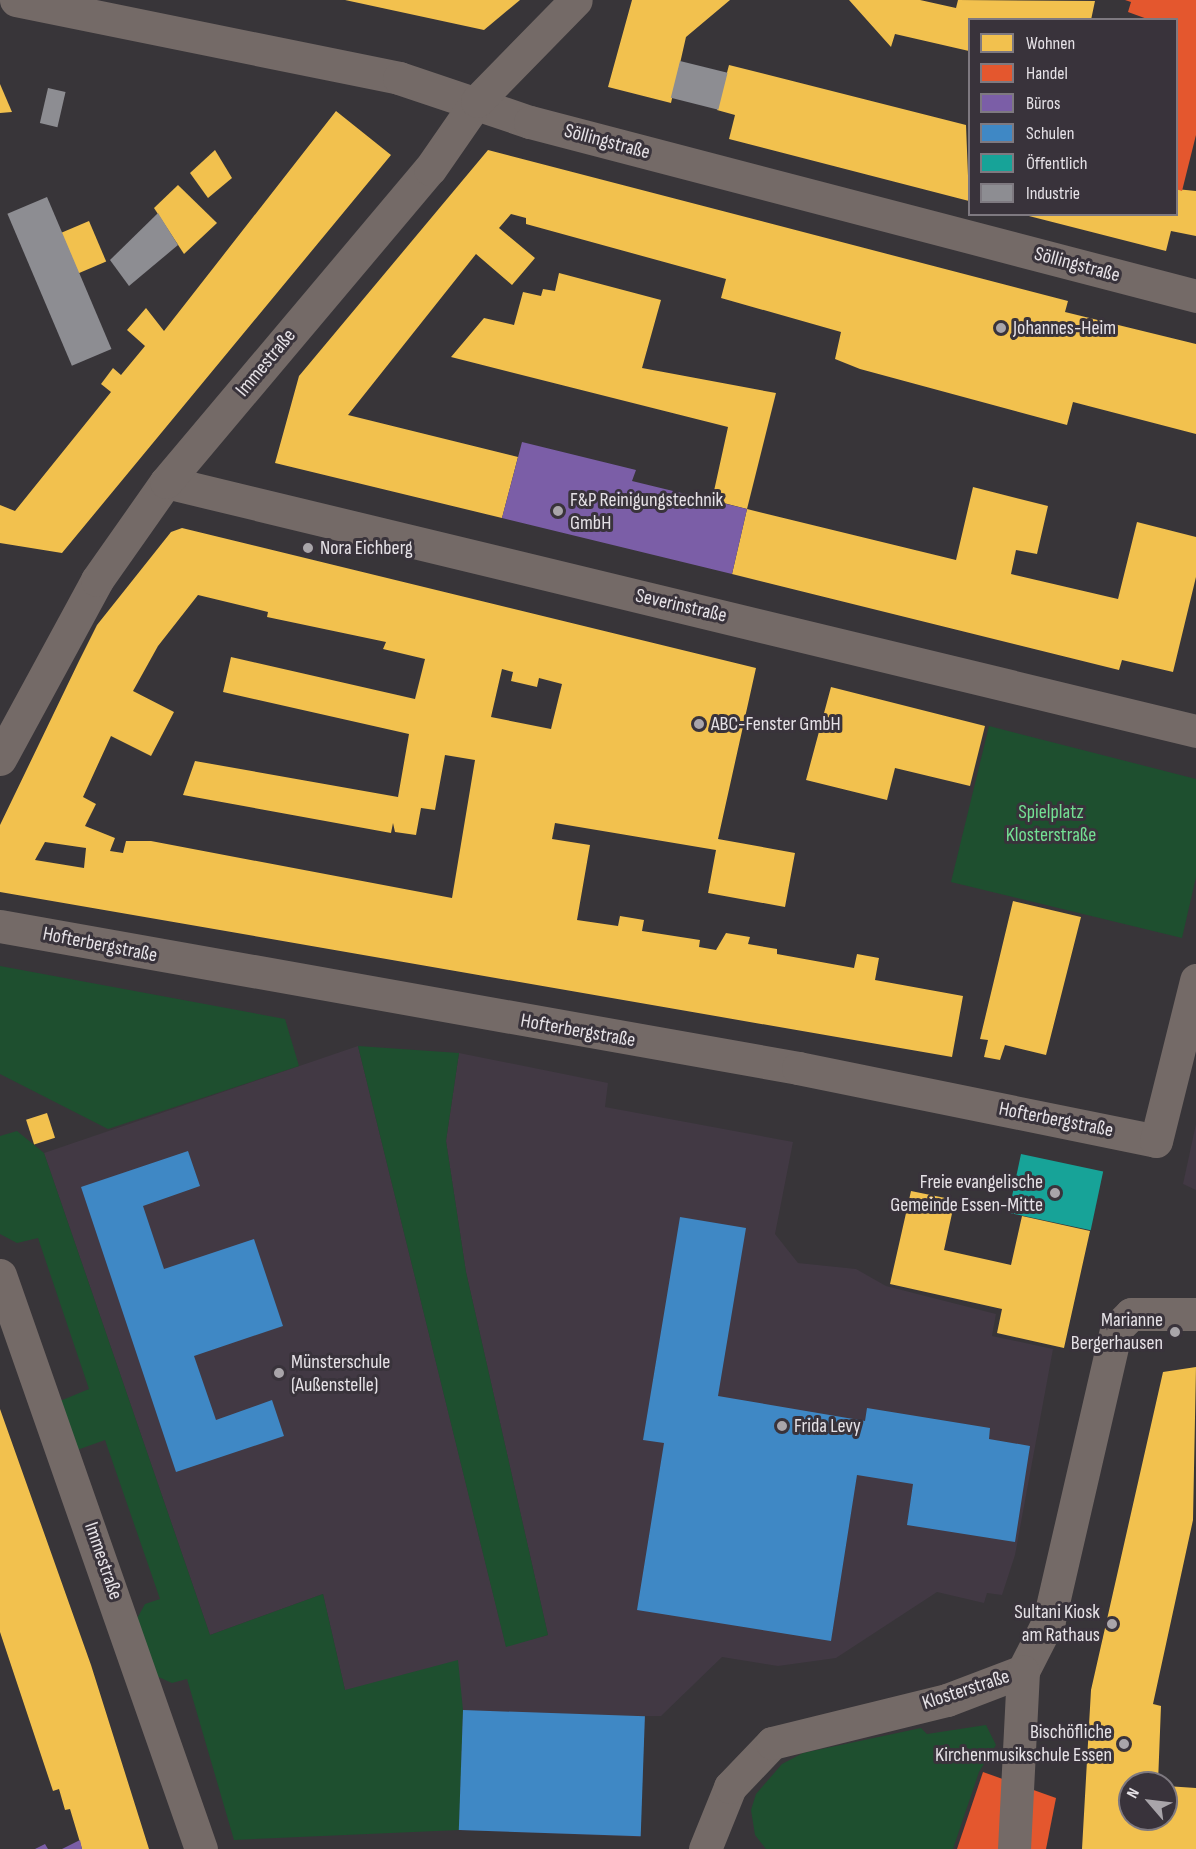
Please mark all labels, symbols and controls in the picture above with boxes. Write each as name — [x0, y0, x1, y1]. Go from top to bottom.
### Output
legend — [968, 18, 1178, 216]
text: Wohnen — [1026, 33, 1075, 54]
text: Handel — [1026, 63, 1068, 84]
text: Büros — [1026, 93, 1060, 114]
street label: Söllingstraße — [561, 119, 653, 165]
text: Schulen — [1026, 123, 1074, 144]
text: Öffentlich — [1026, 153, 1087, 174]
text: Industrie — [1026, 183, 1080, 204]
street label: Söllingstraße — [1031, 242, 1123, 288]
place label: Johannes-Heim — [1013, 316, 1116, 340]
marker: Johannes-Heim — [994, 321, 1008, 335]
street label: Immestraße — [231, 324, 301, 402]
place label: F&P Reinigungstechnik GmbH — [570, 488, 723, 535]
marker: F&P Reinigungstechnik GmbH — [551, 504, 565, 518]
place label: Nora Eichberg — [320, 536, 413, 560]
marker: Nora Eichberg — [301, 541, 315, 555]
street label: Severinstraße — [633, 584, 729, 628]
place label: ABC-Fenster GmbH — [711, 712, 841, 736]
marker: ABC-Fenster GmbH — [692, 717, 706, 731]
park label: Spielplatz Klosterstraße — [1006, 801, 1096, 848]
street label: Hofterbergstraße — [41, 922, 159, 968]
street label: Hofterbergstraße — [519, 1009, 637, 1053]
street label: Hofterbergstraße — [997, 1097, 1115, 1143]
place label: Freie evangelische Gemeinde Essen-Mitte — [890, 1170, 1043, 1217]
marker: Freie evangelische Gemeinde Essen-Mitte — [1048, 1186, 1062, 1200]
place label: Marianne Bergerhausen — [1071, 1308, 1163, 1355]
marker: Marianne Bergerhausen — [1168, 1325, 1182, 1339]
place label: Münsterschule (Außenstelle) — [291, 1350, 390, 1397]
marker: Münsterschule (Außenstelle) — [272, 1366, 286, 1380]
place label: Frida Levy — [794, 1414, 861, 1438]
marker: Frida Levy — [775, 1419, 789, 1433]
street label: Immestraße — [79, 1519, 127, 1603]
place label: Sultani Kiosk am Rathaus — [1014, 1600, 1100, 1647]
marker: Sultani Kiosk am Rathaus — [1105, 1617, 1119, 1631]
street label: Klosterstraße — [919, 1665, 1013, 1715]
place label: Bischöfliche Kirchenmusikschule Essen — [935, 1720, 1112, 1767]
marker: Bischöfliche Kirchenmusikschule Essen — [1117, 1737, 1131, 1751]
north arrow — [1118, 1771, 1178, 1831]
text: N — [1123, 1785, 1144, 1801]

